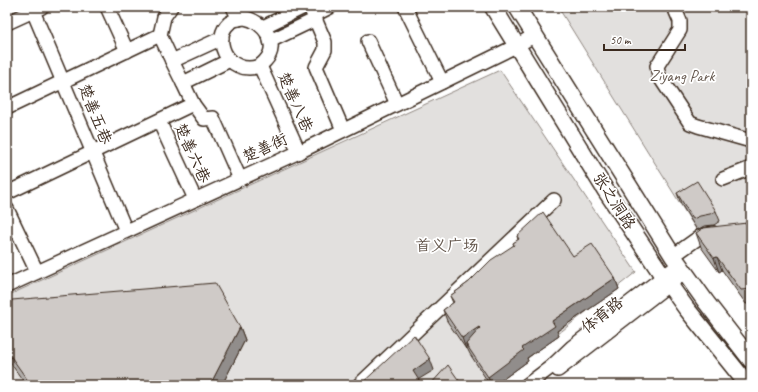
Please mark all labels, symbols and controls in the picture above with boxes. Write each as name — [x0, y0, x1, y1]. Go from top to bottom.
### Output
scale bar — [604, 26, 685, 52]
text: 50 m — [610, 32, 632, 48]
park label: Ziyang Park — [650, 66, 716, 86]
street label: 楚善八巷 — [273, 69, 317, 135]
street label: 楚善五巷 — [74, 81, 116, 147]
street label: 楚善六巷 — [169, 120, 215, 186]
street label: 楚善街 — [239, 129, 291, 167]
street label: 张之洞路 — [588, 169, 640, 233]
park label: 首义广场 — [415, 236, 479, 256]
street label: 体育路 — [577, 292, 627, 338]

